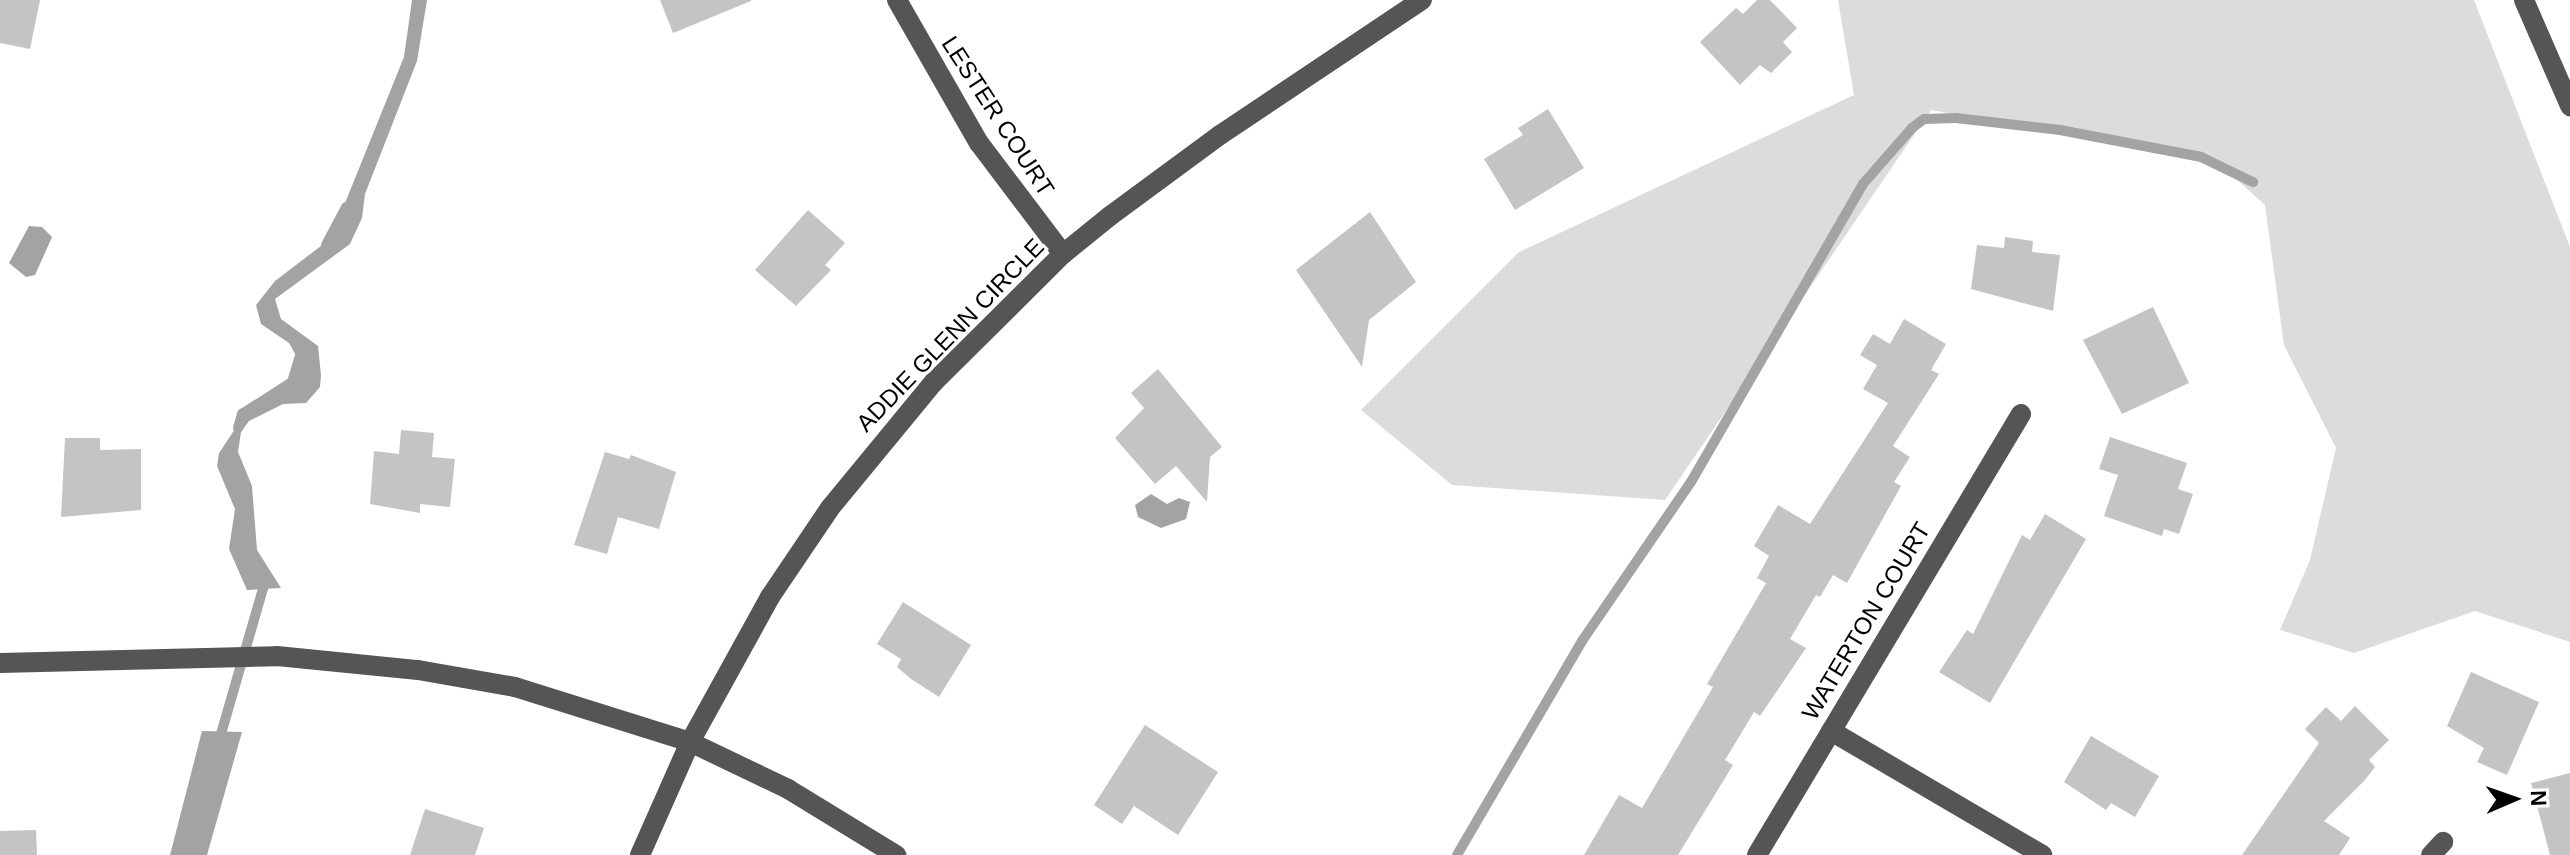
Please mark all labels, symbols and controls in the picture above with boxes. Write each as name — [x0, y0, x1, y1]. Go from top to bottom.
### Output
street label: LESTER COURT — [936, 31, 1060, 201]
street label: ADDIE GLENN CIRCLE — [850, 232, 1050, 438]
street label: WATERTON COURT — [1796, 517, 1936, 725]
north arrow — [2474, 759, 2554, 839]
text: N — [2526, 790, 2551, 807]

